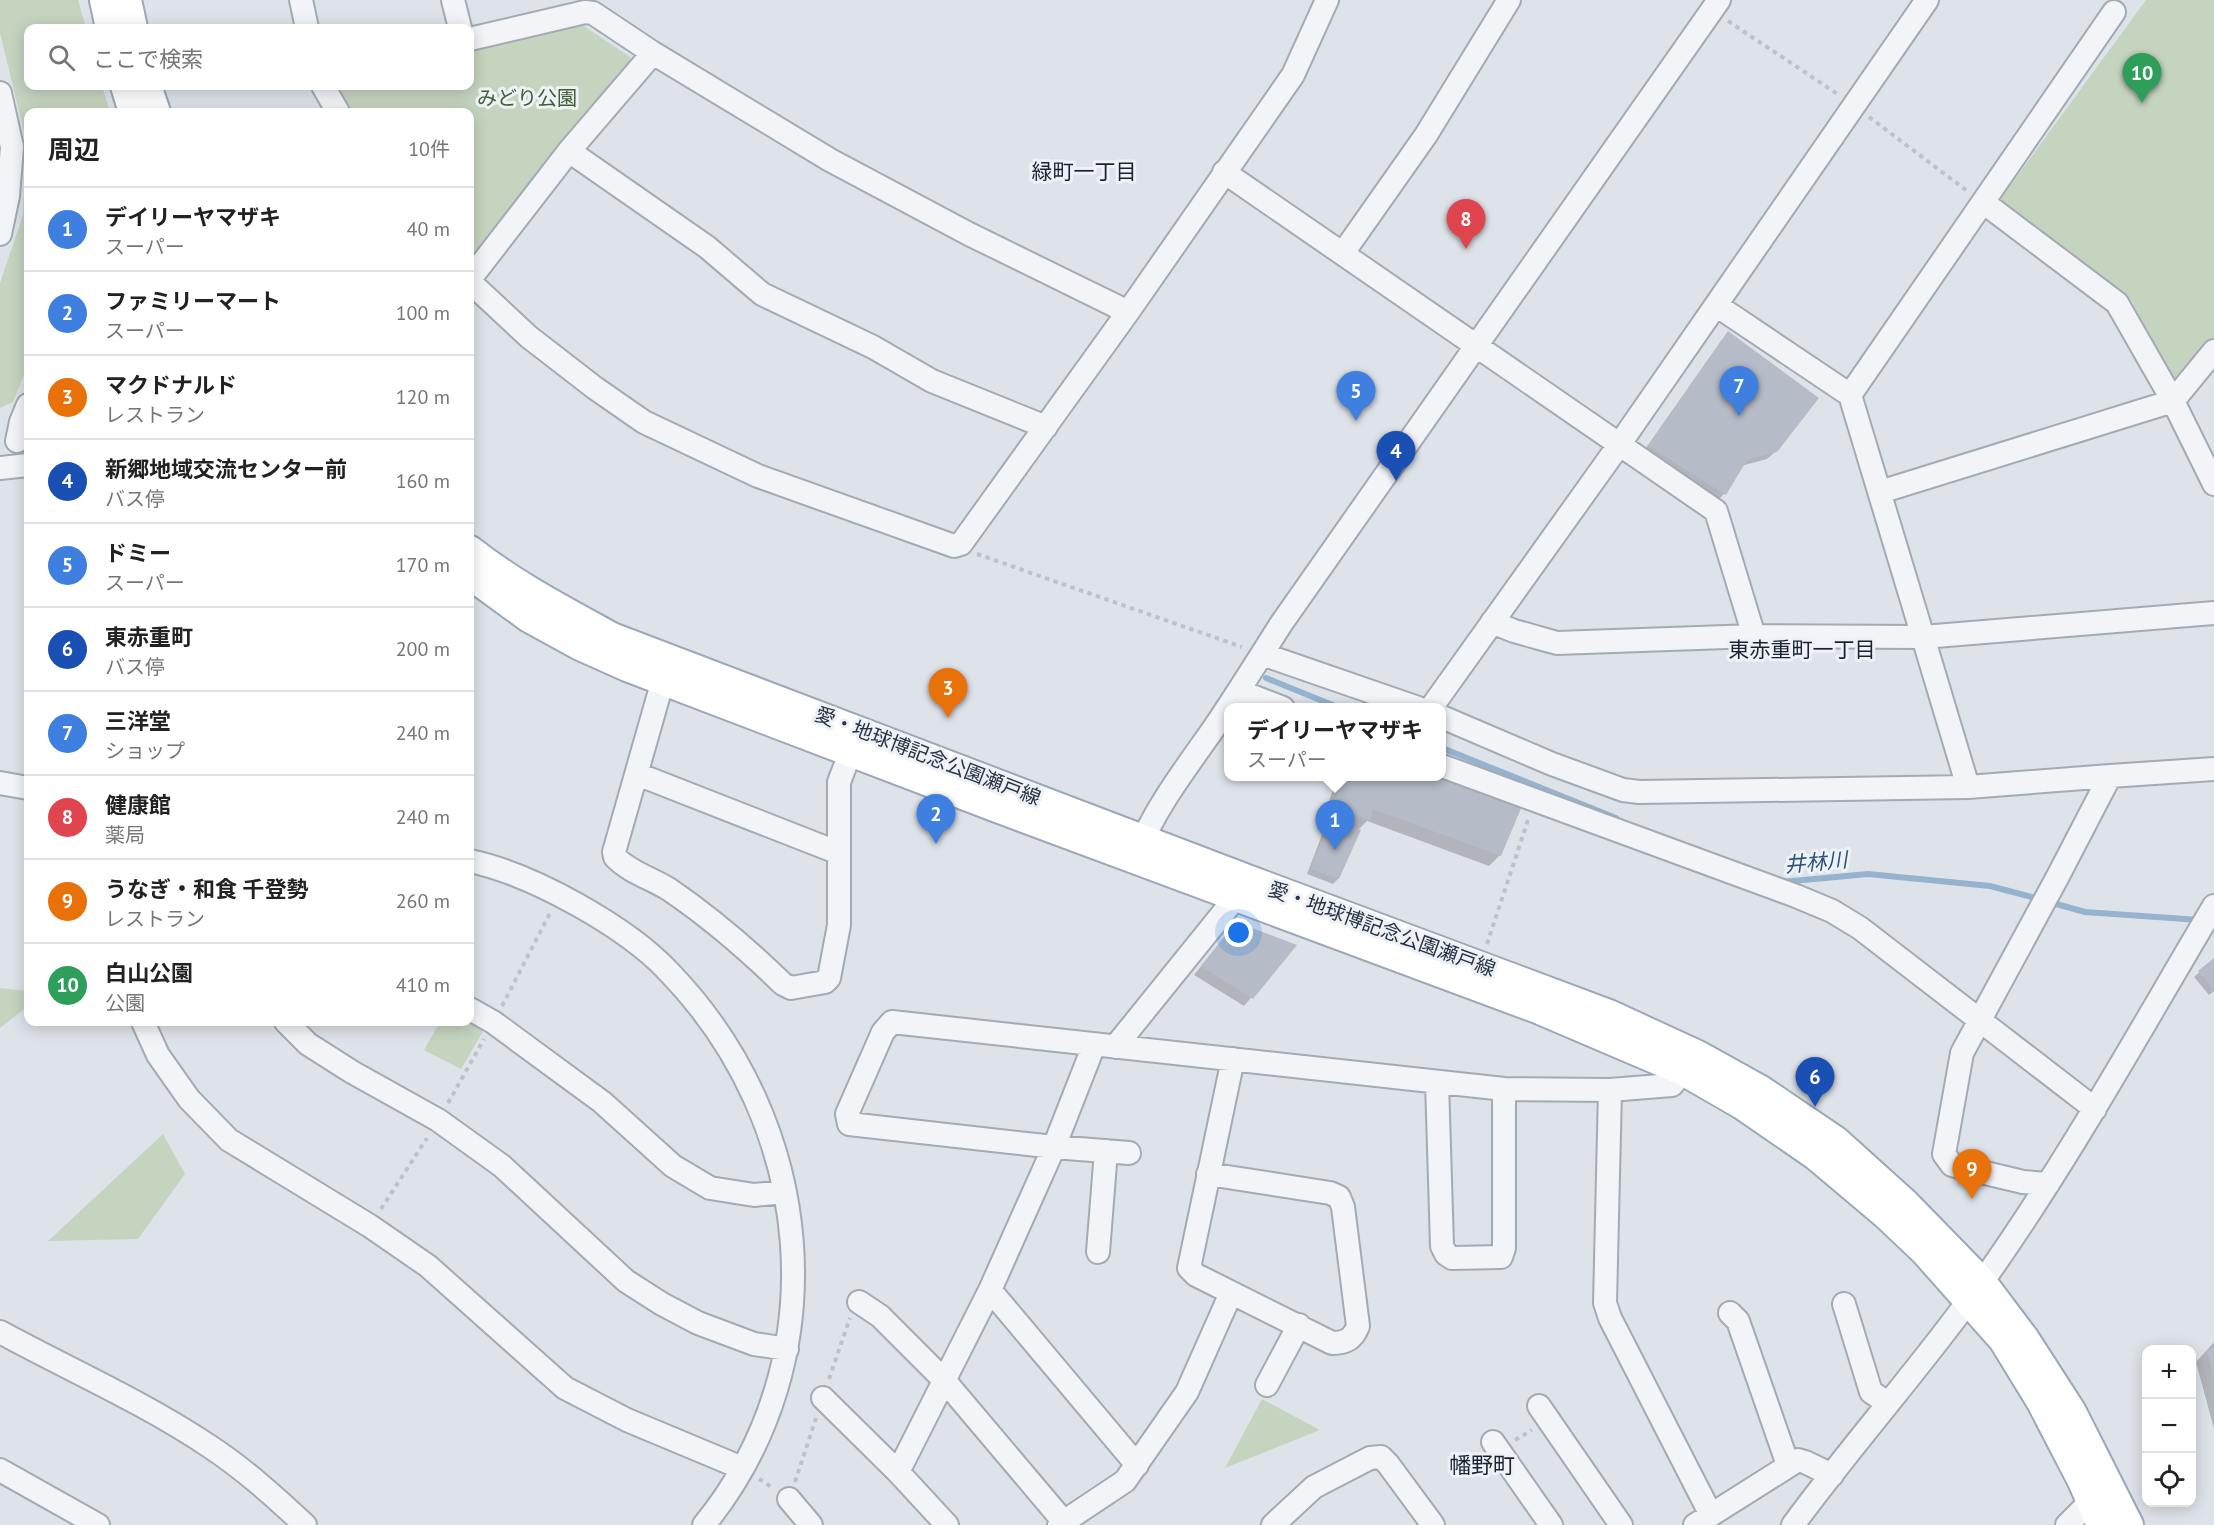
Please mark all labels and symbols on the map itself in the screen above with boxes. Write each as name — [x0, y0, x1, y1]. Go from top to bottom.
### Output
pin: 10 — [2122, 54, 2162, 103]
park label: みどり公園 — [477, 85, 577, 111]
district label: 緑町一丁目 — [1032, 158, 1137, 185]
pin: 8 — [1446, 200, 1486, 249]
pin: 7 — [1720, 366, 1758, 416]
pin: 5 — [1336, 372, 1376, 421]
pin: 4 — [1376, 432, 1416, 481]
district label: 東赤重町一丁目 — [1729, 636, 1876, 663]
pin: 3 — [928, 668, 968, 718]
street label: 愛・地球博記念公園瀬戸線 — [811, 701, 1045, 811]
pin: 2 — [916, 794, 956, 844]
pin: 1 — [1316, 800, 1354, 850]
water label: 井林川 — [1783, 846, 1851, 878]
street label: 愛・地球博記念公園瀬戸線 — [1265, 876, 1499, 982]
your location — [1224, 918, 1253, 947]
pin: 6 — [1796, 1058, 1834, 1107]
pin: 9 — [1952, 1150, 1992, 1199]
district label: 幡野町 — [1449, 1451, 1515, 1479]

